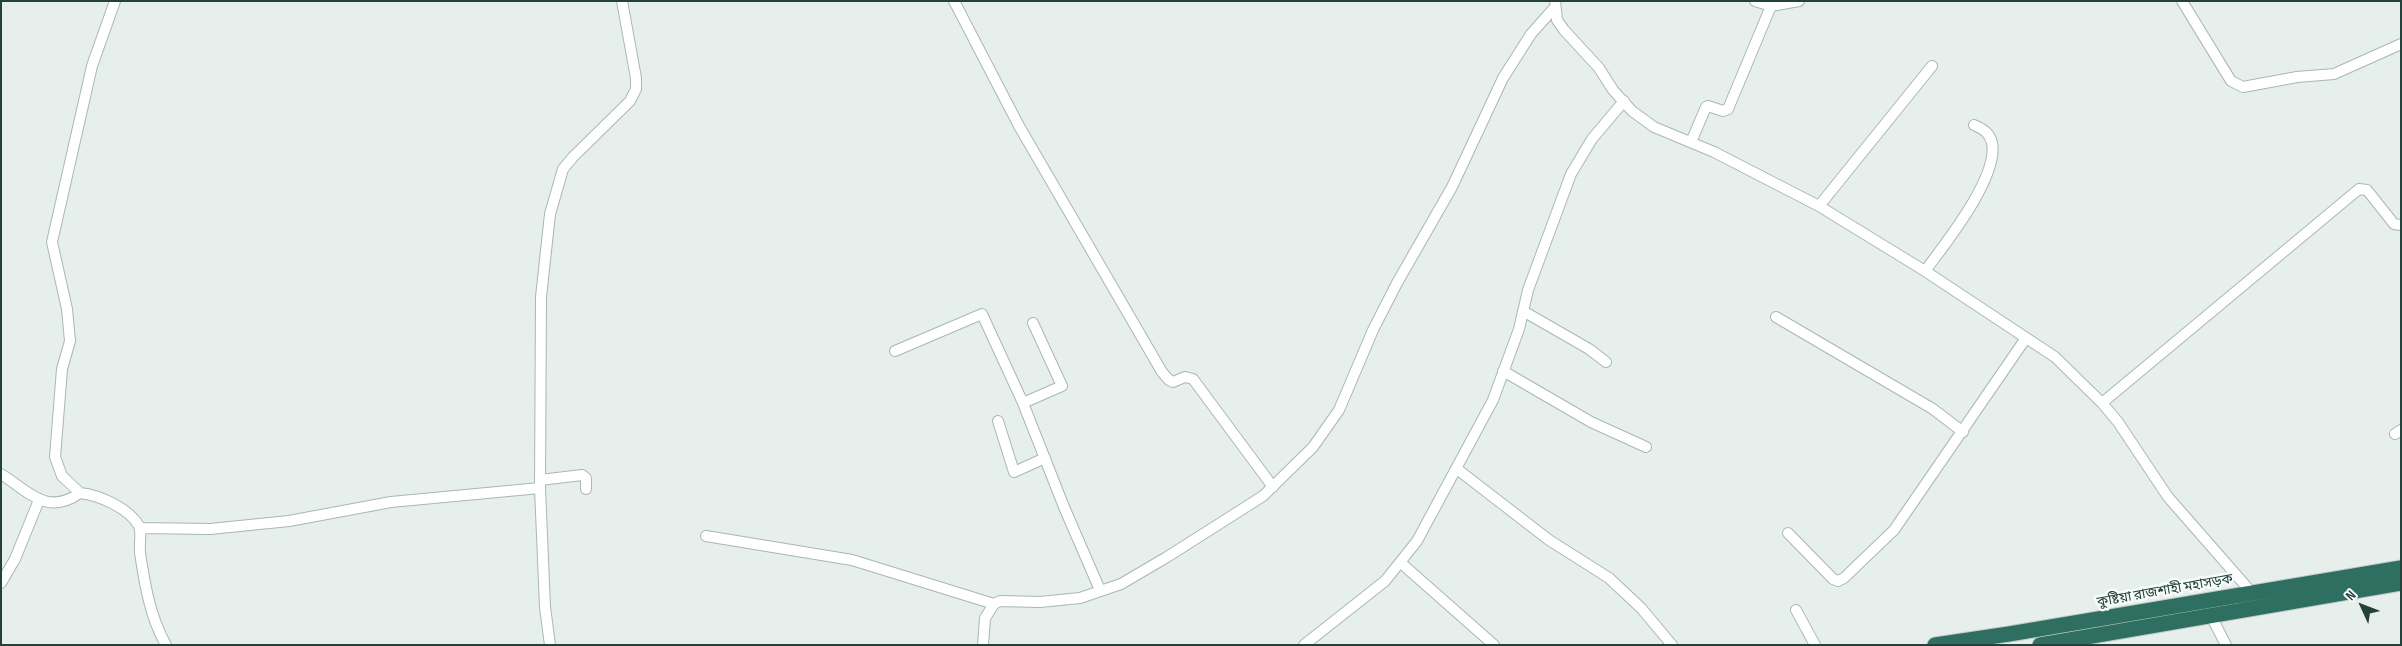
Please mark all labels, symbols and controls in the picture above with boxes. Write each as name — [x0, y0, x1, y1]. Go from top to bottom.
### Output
street label: কুষ্টিয়া রাজশাহী মহাসড়ক — [2096, 571, 2234, 611]
north arrow — [2337, 581, 2387, 631]
text: N — [2342, 587, 2359, 604]

